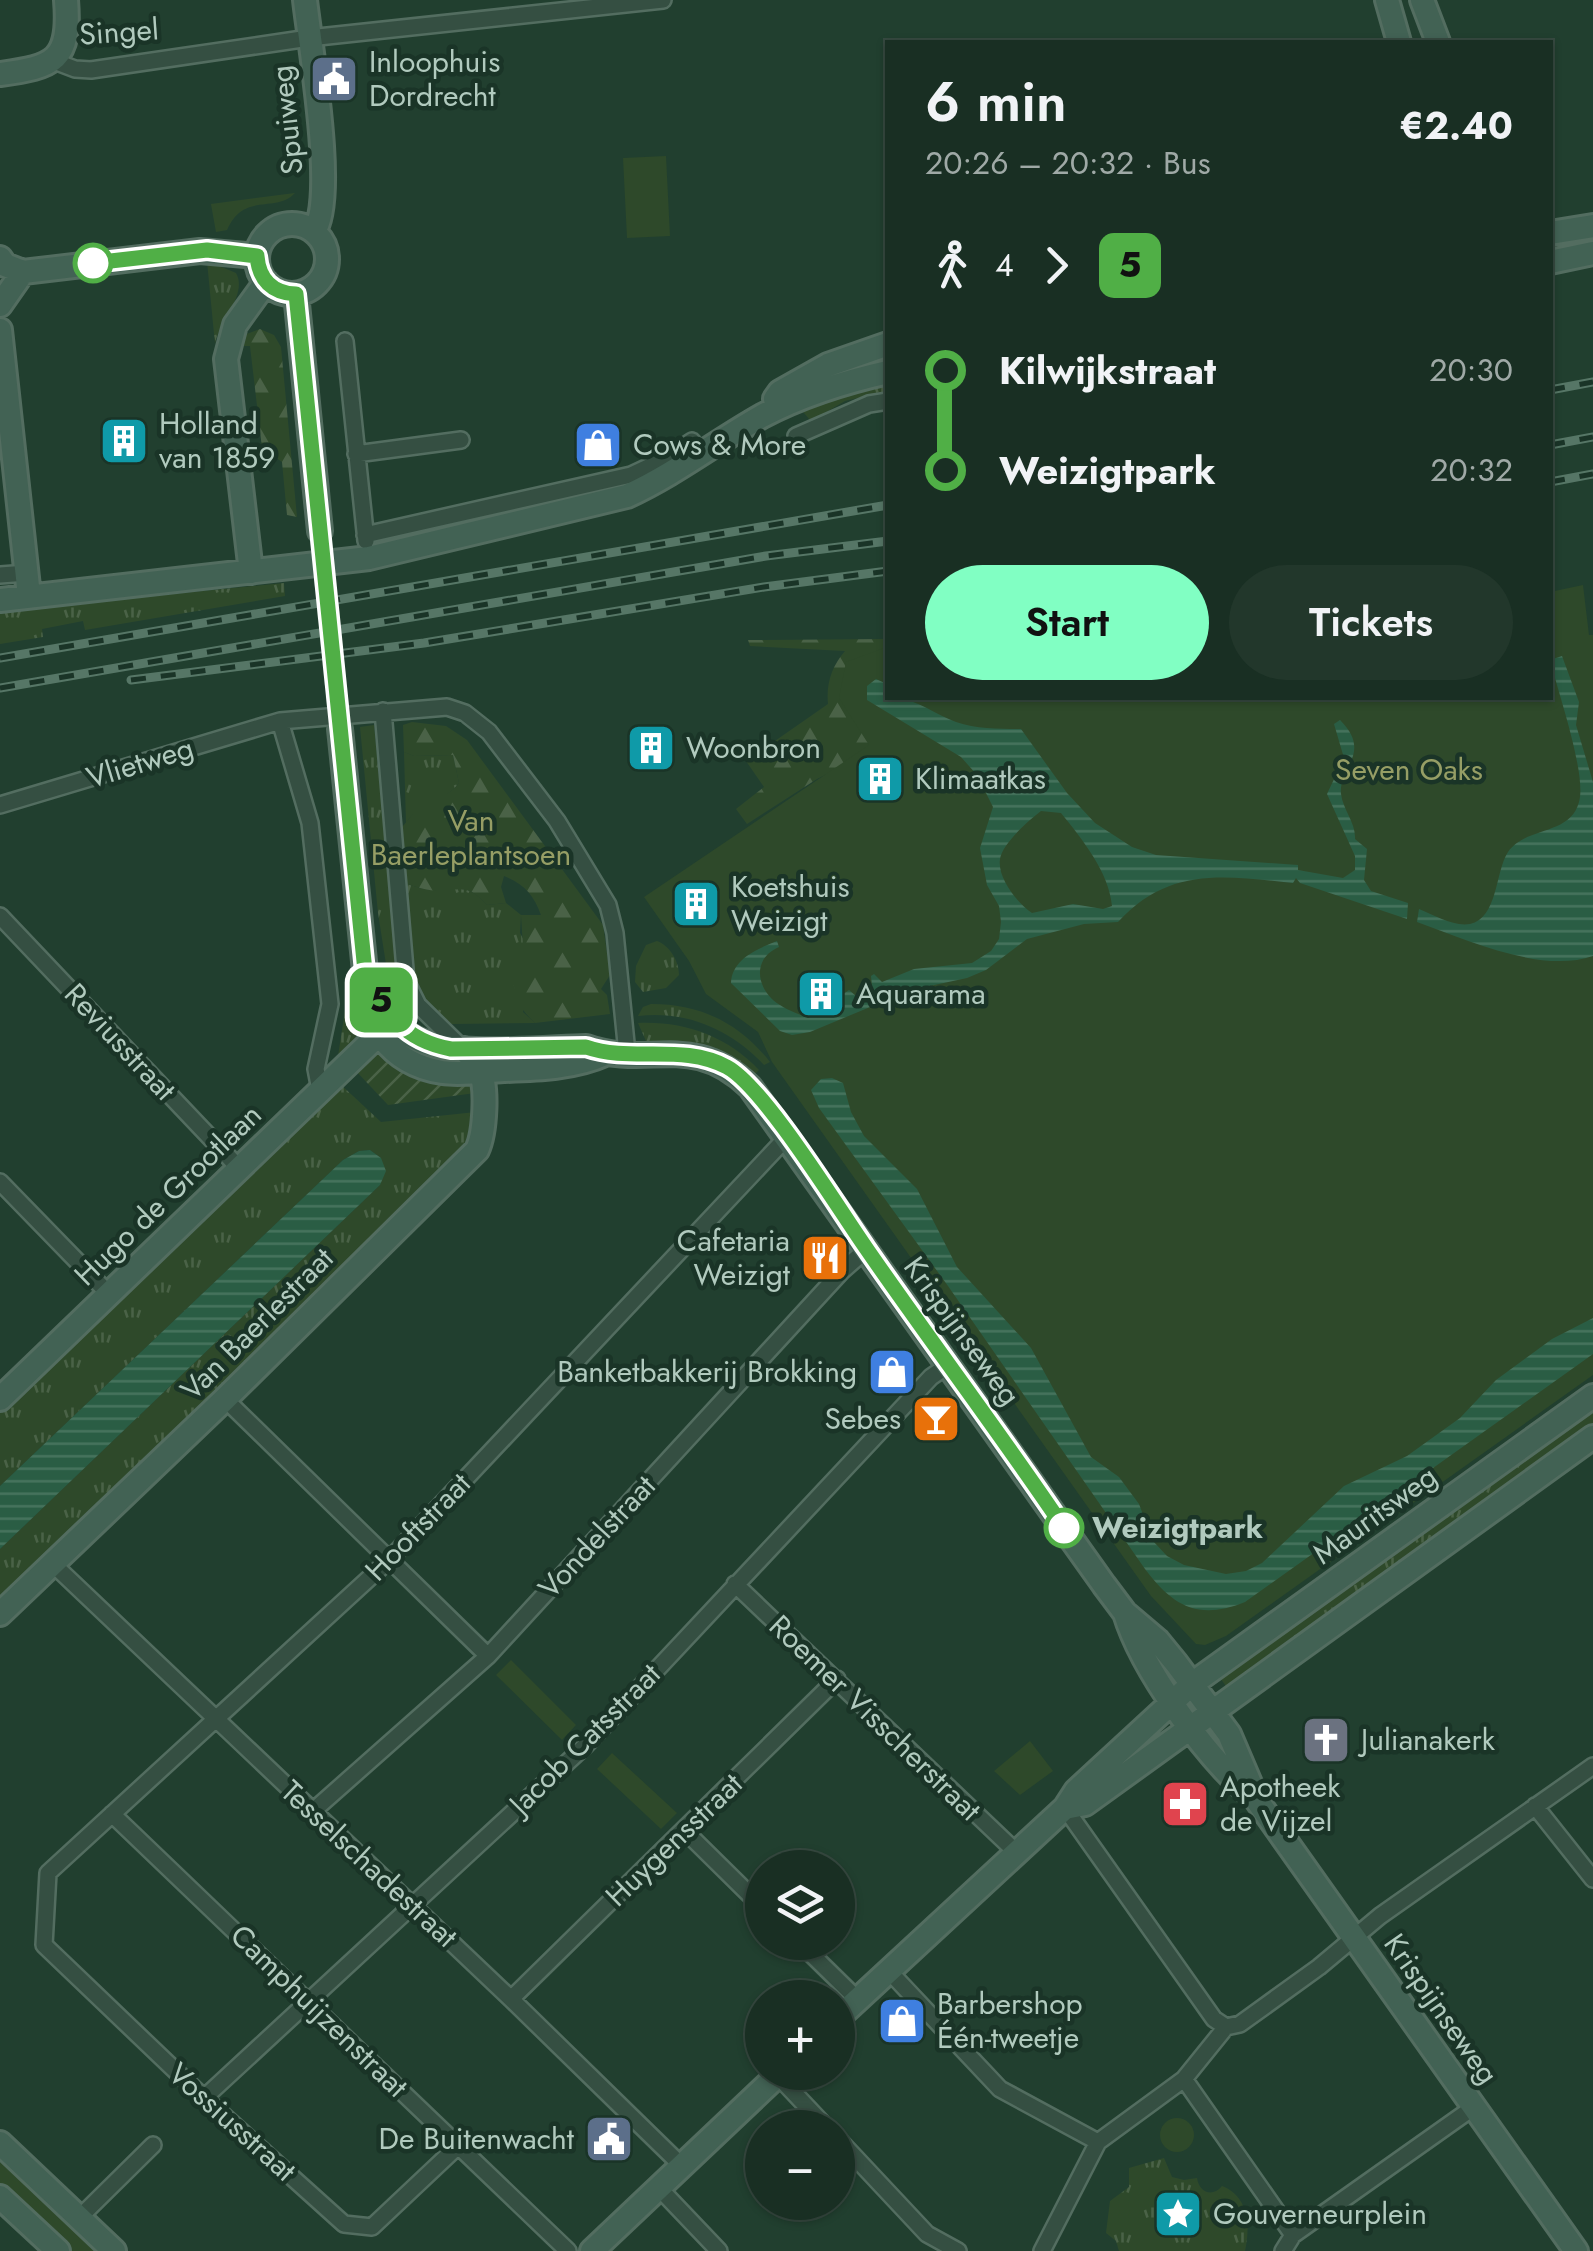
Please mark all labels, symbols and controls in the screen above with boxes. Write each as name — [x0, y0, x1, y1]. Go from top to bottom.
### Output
street label: Singel — [78, 7, 160, 56]
place label: Inloophuis Dordrecht — [369, 40, 500, 117]
public building icon: Inloophuis Dordrecht — [308, 53, 360, 105]
text: 6 min — [925, 62, 1067, 142]
street label: Spuiweg — [259, 63, 314, 177]
text: €2.40 — [1399, 98, 1513, 153]
text: 20:26 – 20:32 · Bus — [925, 140, 1211, 186]
icon: walk — [925, 238, 980, 293]
icon: forward — [1029, 238, 1084, 293]
text: 5 — [1119, 240, 1141, 290]
text: 4 — [995, 242, 1014, 288]
unlabelled marker — [74, 244, 112, 282]
text: Kilwijkstraat — [999, 343, 1216, 398]
text: 20:30 — [1429, 347, 1513, 393]
place label: Holland van 1859 — [159, 402, 275, 479]
building icon: Holland van 1859 — [98, 415, 150, 467]
shop icon: Cows & More — [572, 419, 624, 471]
place label: Cows & More — [633, 423, 806, 466]
text: Weizigtpark — [999, 443, 1216, 498]
text: 20:32 — [1430, 447, 1513, 493]
button: Start — [925, 565, 1209, 680]
button: Tickets — [1229, 565, 1513, 680]
building icon: Woonbron — [625, 722, 677, 774]
street label: Vlietweg — [81, 726, 199, 799]
place label: Woonbron — [686, 726, 821, 769]
park label: Seven Oaks — [1335, 748, 1483, 791]
building icon: Klimaatkas — [854, 753, 906, 805]
place label: Klimaatkas — [915, 757, 1046, 800]
park label: Van Baerleplantsoen — [371, 799, 571, 876]
place label: Koetshuis Weizigt — [731, 865, 850, 942]
building icon: Koetshuis Weizigt — [670, 878, 722, 930]
line badge: 5 — [348, 968, 414, 1032]
building icon: Aquarama — [795, 968, 847, 1020]
place label: Aquarama — [856, 972, 986, 1015]
street label: Reviusstraat — [55, 974, 187, 1110]
text: 5 — [370, 975, 392, 1025]
street label: Hugo de Grootlaan — [64, 1094, 271, 1295]
place label: Cafetaria Weizigt — [677, 1219, 791, 1296]
restaurant icon: Cafetaria Weizigt — [799, 1232, 851, 1284]
street label: Van Baerlestraat — [170, 1237, 343, 1410]
street label: Krispijnseweg — [894, 1247, 1031, 1414]
shop icon: Banketbakkerij Brokking — [866, 1346, 918, 1398]
place label: Banketbakkerij Brokking — [557, 1350, 857, 1393]
bar icon: Sebes — [910, 1393, 962, 1445]
place label: Sebes — [824, 1397, 901, 1440]
street label: Mauritsweg — [1304, 1455, 1446, 1574]
street label: Hooftstraat — [355, 1462, 481, 1590]
street label: Vondelstraat — [528, 1465, 666, 1608]
place label: Weizigtpark — [1092, 1506, 1264, 1549]
marker: Weizigtpark — [1045, 1509, 1083, 1547]
street label: Roemer Visscherstraat — [760, 1605, 992, 1831]
street label: Jacob Catsstraat — [496, 1653, 671, 1827]
church icon: Julianakerk — [1300, 1714, 1352, 1766]
place label: Julianakerk — [1357, 1718, 1496, 1761]
street label: Huygensstraat — [595, 1762, 752, 1916]
place label: Apotheek de Vijzel — [1220, 1765, 1341, 1842]
street label: Tesselschadestraat — [271, 1770, 468, 1958]
pharmacy icon: Apotheek de Vijzel — [1159, 1778, 1211, 1830]
map controls — [745, 1850, 855, 2220]
button: layers — [745, 1850, 855, 1960]
street label: Camphuijzenstraat — [221, 1914, 418, 2107]
street label: Krispijnseweg — [1374, 1925, 1509, 2093]
button: + — [745, 1980, 855, 2090]
place label: Barbershop Één-tweetje — [937, 1982, 1083, 2059]
shop icon: Barbershop Één-tweetje — [876, 1995, 928, 2047]
street label: Vossiusstraat — [159, 2052, 306, 2191]
button: − — [745, 2110, 855, 2220]
public building icon: De Buitenwacht — [583, 2113, 635, 2165]
place label: De Buitenwacht — [378, 2117, 575, 2160]
place icon: Gouverneurplein — [1152, 2188, 1204, 2240]
place label: Gouverneurplein — [1213, 2192, 1427, 2235]

